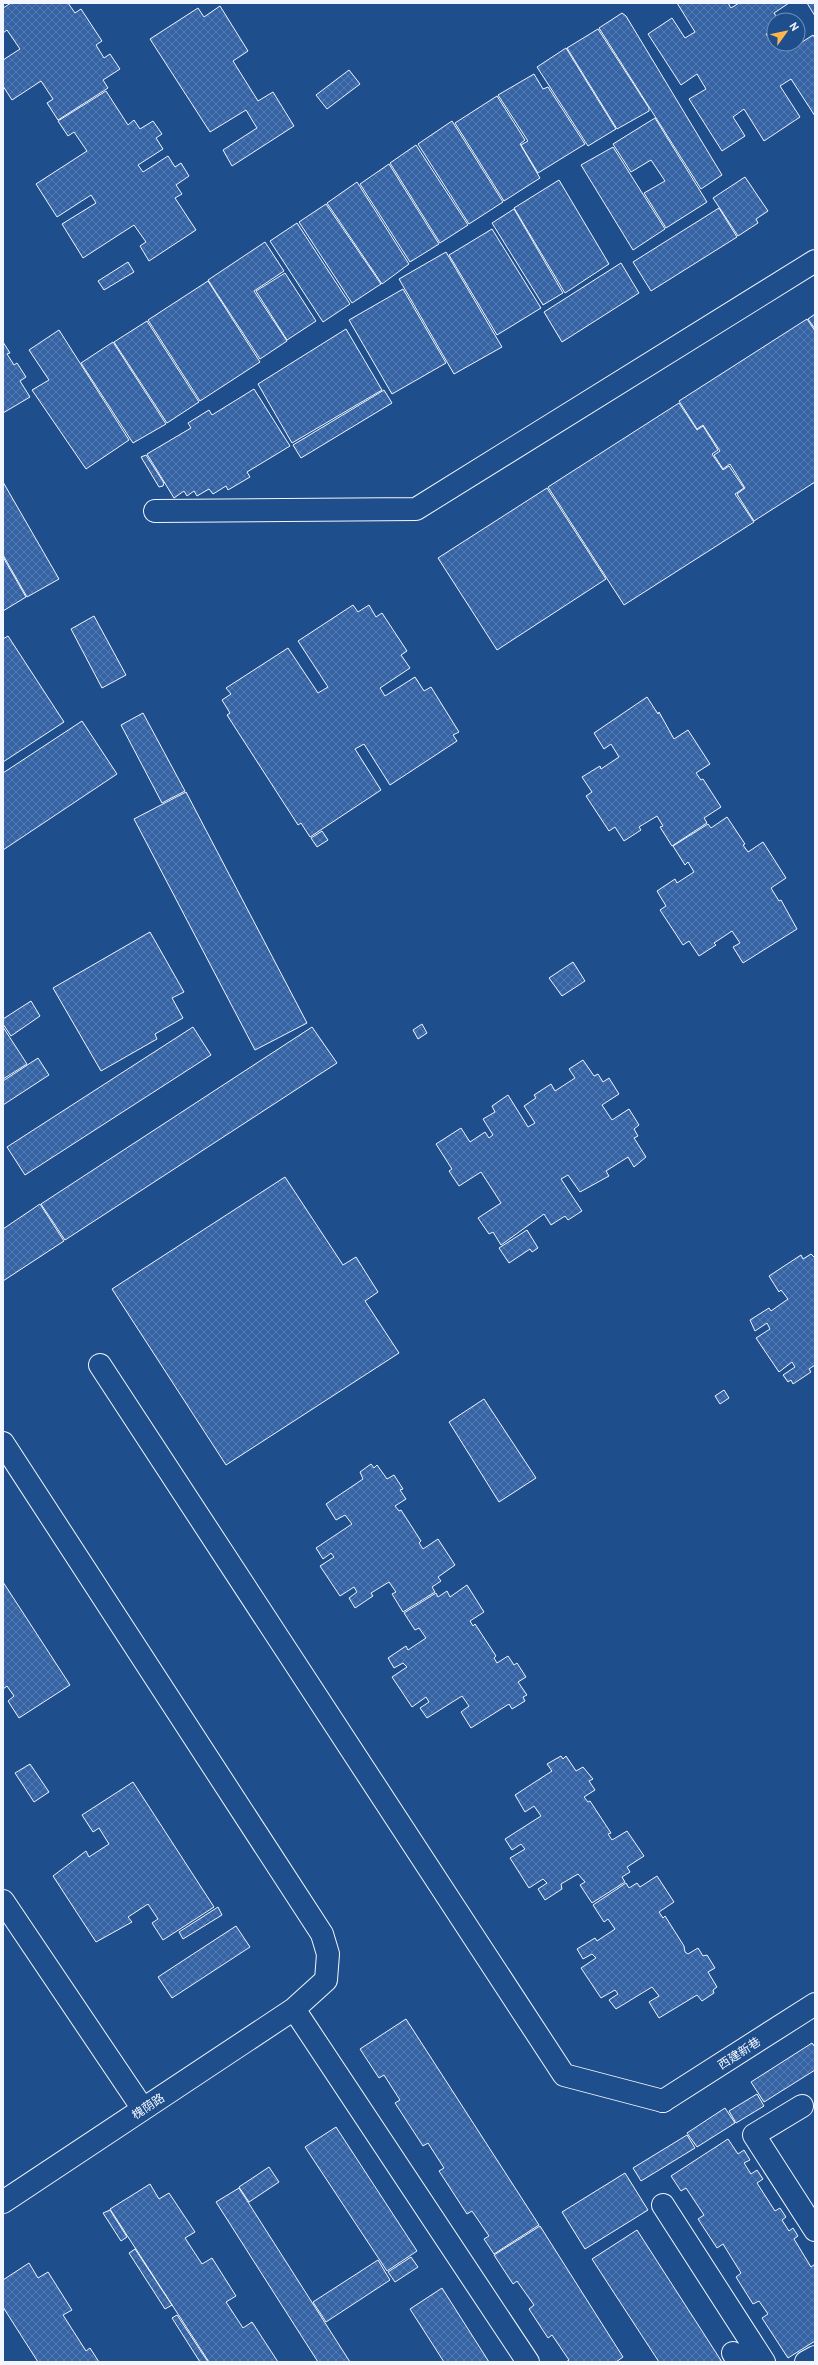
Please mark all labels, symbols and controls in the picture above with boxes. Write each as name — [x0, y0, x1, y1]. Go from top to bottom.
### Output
north arrow — [766, 12, 806, 52]
text: N — [787, 20, 802, 33]
street label: 西建新巷 — [715, 2034, 763, 2072]
street label: 槐荫路 — [129, 2090, 167, 2122]

